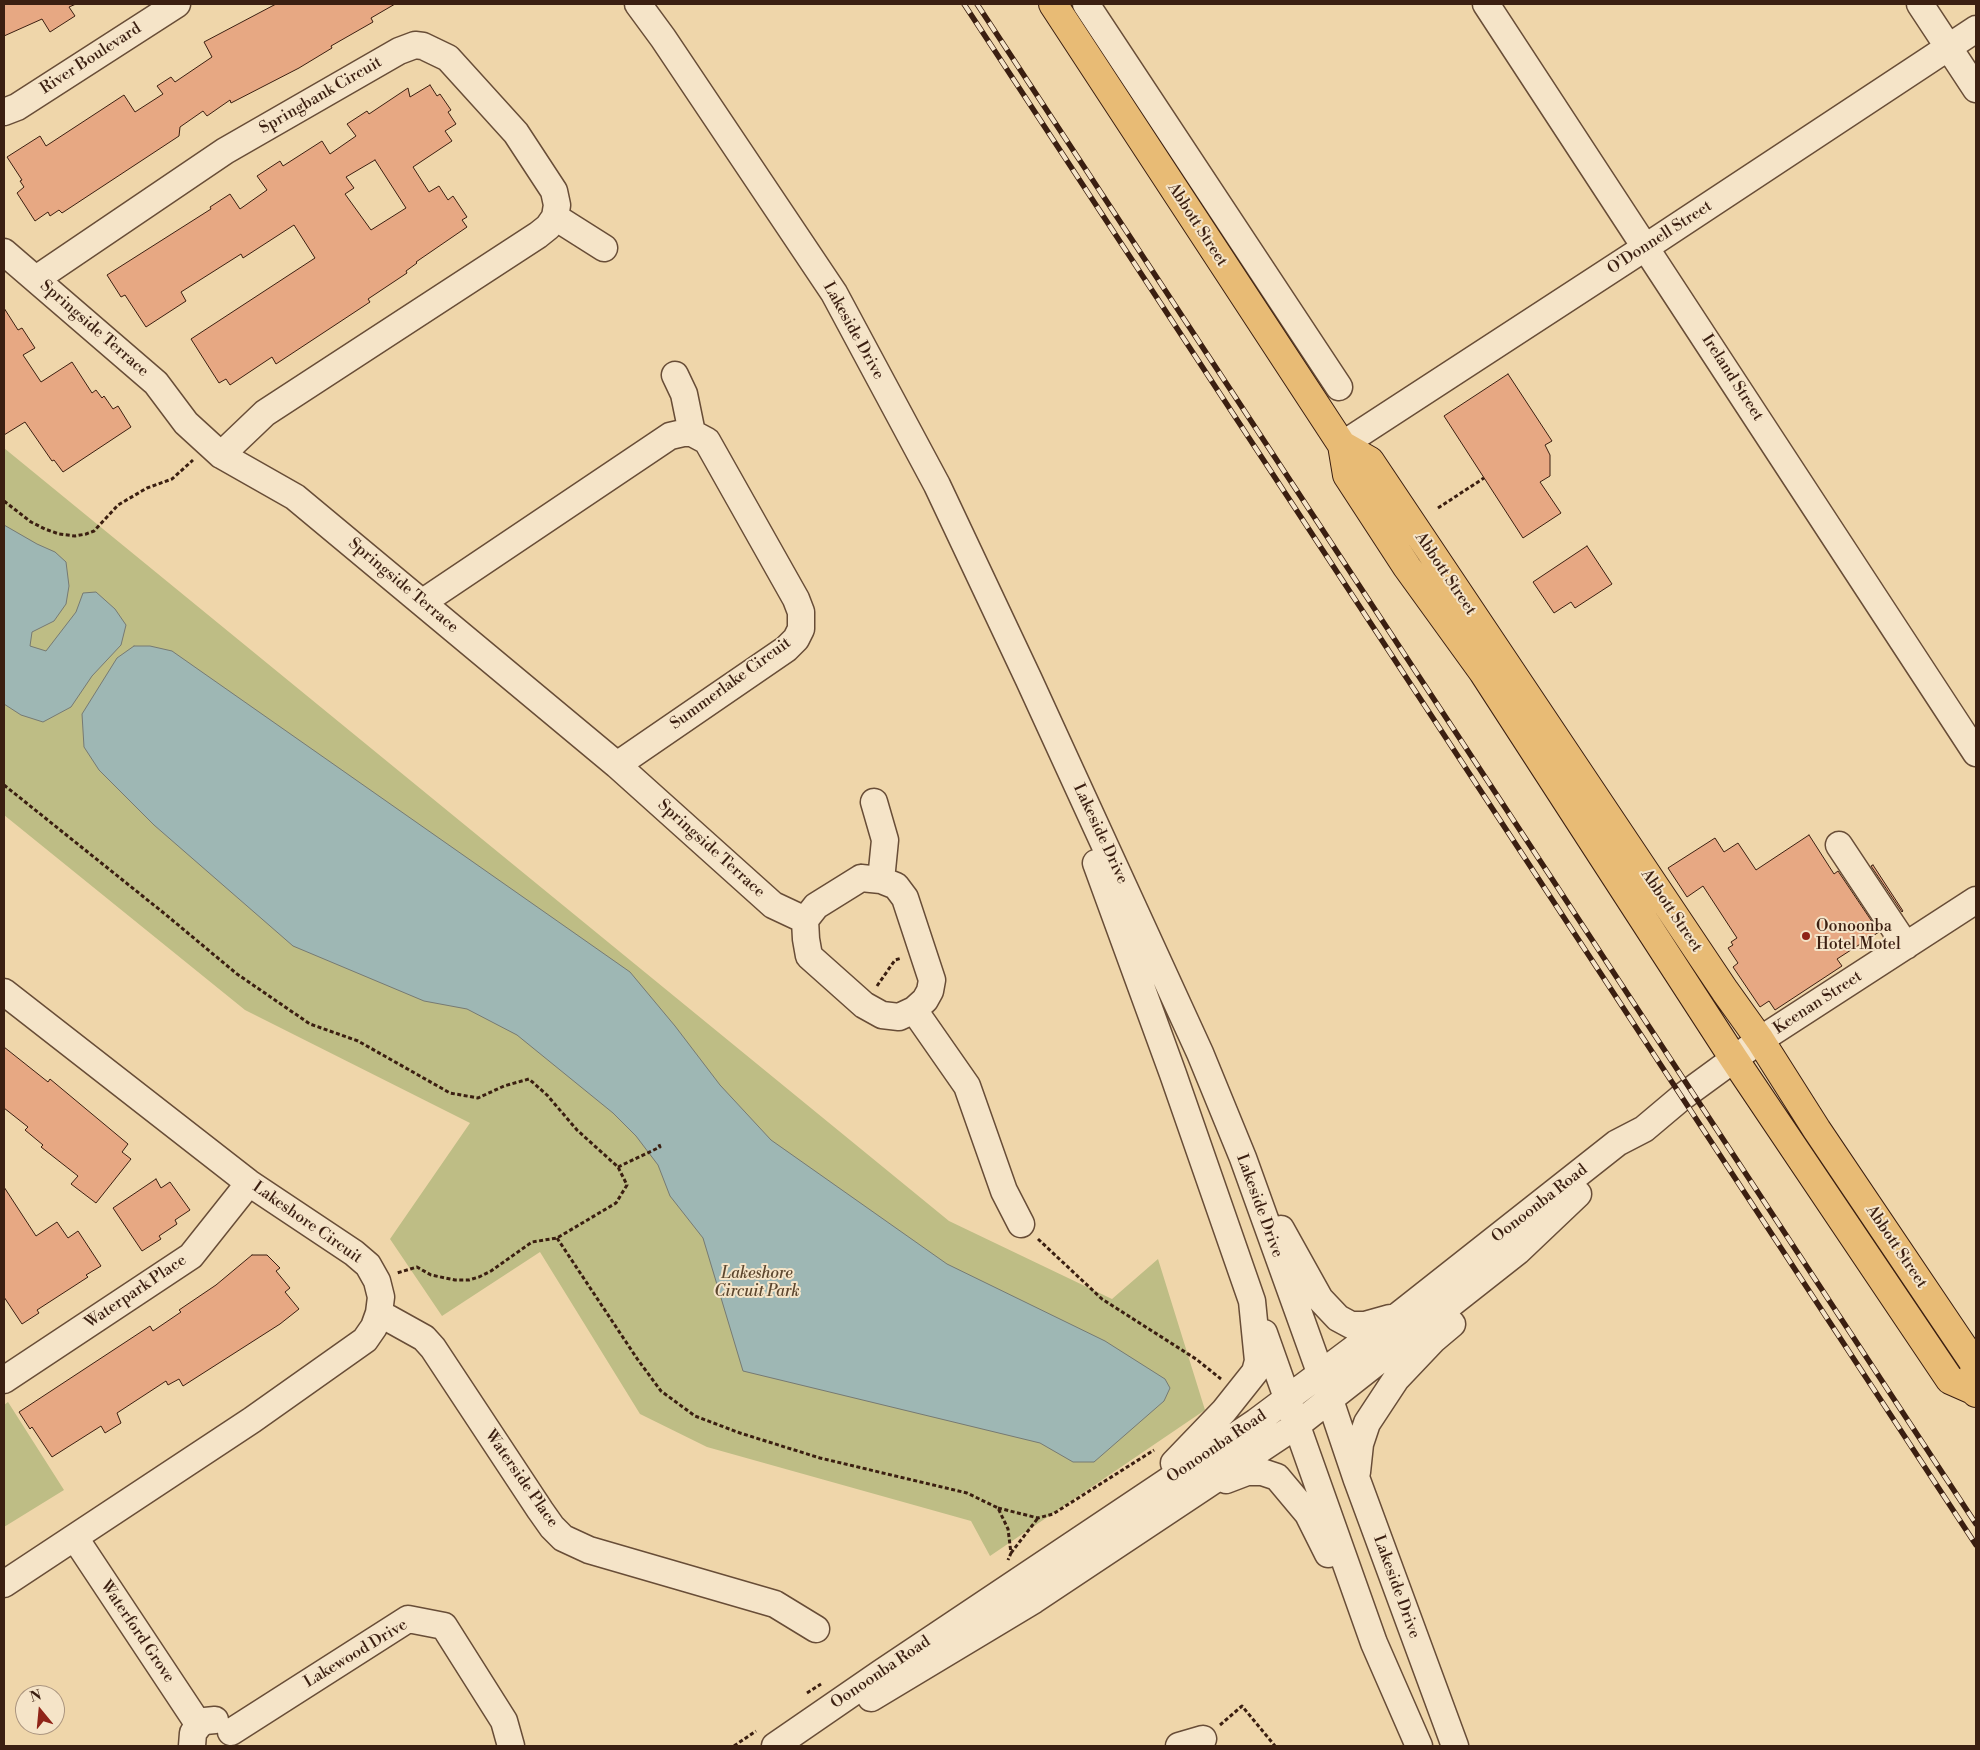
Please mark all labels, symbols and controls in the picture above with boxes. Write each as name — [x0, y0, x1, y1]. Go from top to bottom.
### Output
street label: River Boulevard — [37, 19, 145, 99]
street label: Springbank Circuit — [256, 53, 386, 139]
street label: Abbott Street — [1163, 180, 1231, 270]
street label: O'Donnell Street — [1604, 197, 1716, 279]
street label: Springside Terrace — [36, 277, 152, 381]
street label: Lakeside Drive — [818, 279, 888, 383]
street label: Ireland Street — [1697, 331, 1767, 425]
street label: Abbott Street — [1410, 529, 1480, 619]
street label: Springside Terrace — [344, 534, 462, 638]
street label: Summerlake Circuit — [667, 634, 795, 734]
street label: Lakeside Drive — [1068, 781, 1132, 887]
street label: Springside Terrace — [653, 796, 769, 902]
street label: Abbott Street — [1636, 866, 1706, 956]
place label: Oonoonba Hotel Motel — [1816, 917, 1901, 955]
marker: Oonoonba Hotel Motel — [1800, 930, 1812, 942]
street label: Keenan Street — [1770, 967, 1866, 1039]
street label: Lakeside Drive — [1231, 1152, 1287, 1260]
street label: Oonoonba Road — [1488, 1161, 1592, 1247]
street label: Lakeshore Circuit — [248, 1178, 366, 1268]
street label: Abbott Street — [1861, 1202, 1931, 1292]
street label: Waterpark Place — [82, 1251, 190, 1333]
park label: Lakeshore Circuit Park — [714, 1264, 800, 1302]
street label: Oonoonba Road — [1163, 1407, 1271, 1487]
street label: Waterside Place — [480, 1426, 562, 1532]
street label: Lakeside Drive — [1368, 1533, 1424, 1641]
street label: Waterford Grove — [96, 1577, 178, 1687]
street label: Lakewood Drive — [301, 1616, 411, 1692]
street label: Oonoonba Road — [827, 1633, 935, 1713]
north arrow — [15, 1685, 65, 1735]
text: N — [28, 1686, 44, 1707]

